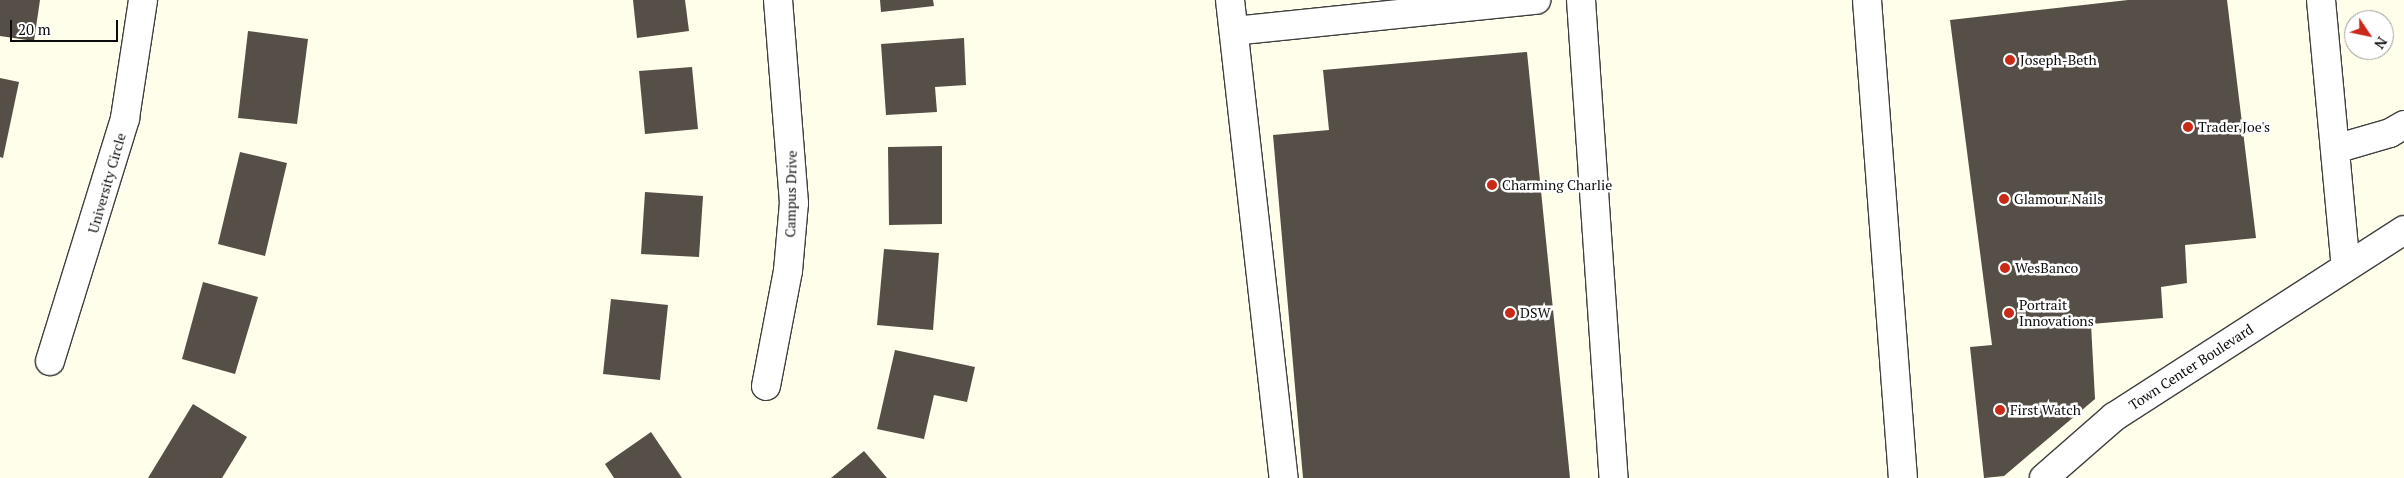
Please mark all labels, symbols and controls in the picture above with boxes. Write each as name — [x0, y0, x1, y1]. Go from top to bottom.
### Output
scale bar — [12, 10, 120, 42]
north arrow — [2344, 10, 2394, 60]
text: 20 m — [18, 19, 51, 39]
text: N — [2370, 33, 2392, 53]
place label: Joseph-Beth — [2020, 52, 2097, 68]
marker: Joseph-Beth — [2004, 54, 2016, 66]
place label: Trader Joe's — [2198, 119, 2270, 135]
marker: Trader Joe's — [2182, 121, 2194, 133]
street label: University Circle — [85, 131, 129, 235]
street label: Campus Drive — [782, 150, 800, 238]
place label: Charming Charlie — [1502, 177, 1612, 193]
marker: Charming Charlie — [1486, 179, 1498, 191]
place label: Glamour Nails — [2014, 191, 2103, 207]
marker: Glamour Nails — [1998, 193, 2010, 205]
place label: WesBanco — [2015, 260, 2078, 276]
marker: WesBanco — [1999, 262, 2011, 274]
place label: Portrait Innovations — [2019, 297, 2094, 330]
place label: DSW — [1520, 305, 1550, 321]
marker: DSW — [1504, 307, 1516, 319]
marker: Portrait Innovations — [2003, 307, 2015, 319]
street label: Town Center Boulevard — [2126, 320, 2256, 414]
place label: First Watch — [2010, 402, 2081, 418]
marker: First Watch — [1994, 404, 2006, 416]

